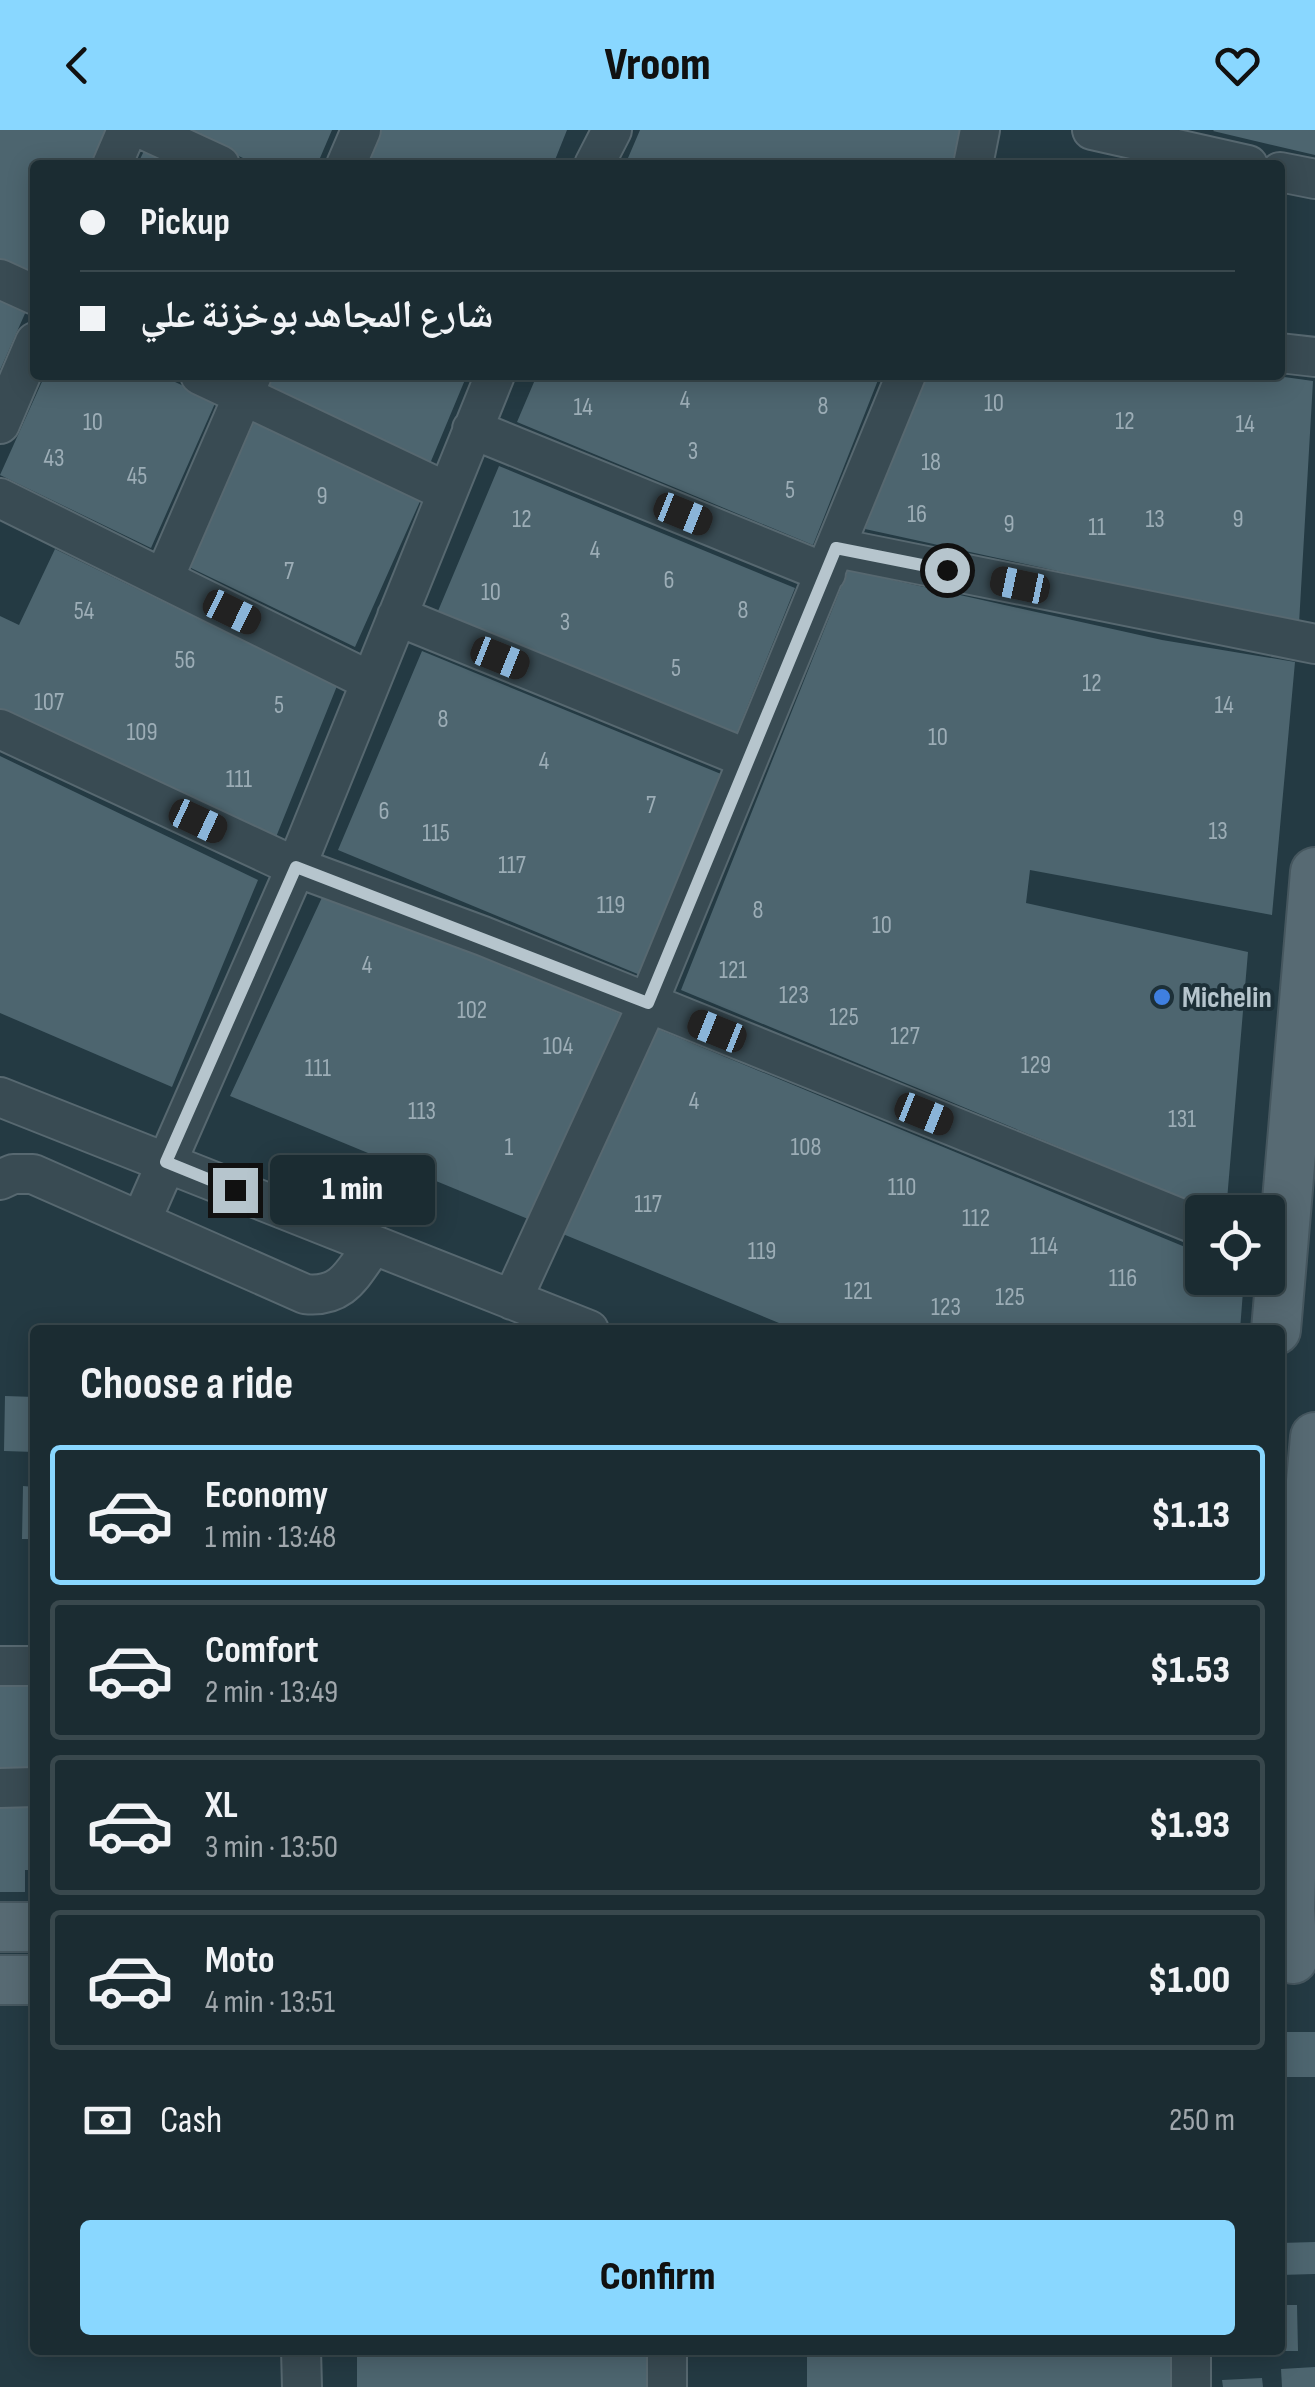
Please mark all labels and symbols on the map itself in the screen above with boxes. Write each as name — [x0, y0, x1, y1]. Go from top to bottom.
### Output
house number: 4 — [680, 385, 690, 416]
house number: 10 — [984, 388, 1004, 419]
house number: 8 — [818, 391, 828, 422]
house number: 14 — [573, 392, 593, 423]
house number: 12 — [1115, 406, 1135, 437]
house number: 10 — [83, 407, 103, 438]
house number: 14 — [1235, 409, 1255, 440]
house number: 3 — [688, 436, 698, 467]
house number: 43 — [43, 443, 65, 474]
house number: 18 — [921, 447, 941, 478]
house number: 45 — [127, 461, 147, 492]
house number: 5 — [785, 475, 795, 506]
house number: 9 — [316, 481, 328, 512]
car — [650, 489, 716, 539]
house number: 16 — [907, 499, 927, 530]
house number: 12 — [512, 504, 532, 535]
house number: 13 — [1145, 504, 1165, 535]
house number: 9 — [1232, 504, 1244, 535]
house number: 9 — [1003, 509, 1015, 540]
house number: 11 — [1088, 512, 1106, 543]
house number: 4 — [590, 535, 600, 566]
route start — [925, 548, 970, 593]
house number: 7 — [284, 556, 294, 587]
car — [988, 564, 1052, 606]
house number: 6 — [664, 565, 674, 596]
house number: 10 — [481, 577, 501, 608]
car — [198, 585, 266, 639]
house number: 8 — [738, 595, 748, 626]
house number: 54 — [74, 596, 94, 627]
house number: 3 — [560, 607, 570, 638]
car — [467, 633, 533, 683]
house number: 56 — [175, 645, 195, 676]
house number: 5 — [671, 653, 681, 684]
house number: 12 — [1082, 668, 1102, 699]
house number: 107 — [34, 687, 64, 718]
house number: 5 — [274, 690, 284, 721]
house number: 14 — [1214, 690, 1234, 721]
house number: 8 — [438, 704, 448, 735]
house number: 109 — [127, 717, 157, 748]
house number: 10 — [928, 722, 948, 753]
house number: 4 — [539, 746, 549, 777]
house number: 111 — [226, 764, 252, 795]
house number: 7 — [646, 790, 656, 821]
car — [164, 795, 232, 847]
house number: 6 — [379, 796, 389, 827]
house number: 13 — [1208, 816, 1228, 847]
house number: 115 — [422, 818, 450, 849]
house number: 117 — [498, 850, 526, 881]
house number: 119 — [597, 890, 625, 921]
house number: 8 — [753, 895, 763, 926]
house number: 10 — [872, 910, 892, 941]
house number: 4 — [362, 950, 372, 981]
house number: 121 — [719, 955, 747, 986]
house number: 123 — [779, 980, 809, 1011]
place label: Michelin — [1182, 980, 1272, 1016]
marker: Michelin — [1151, 986, 1173, 1008]
house number: 102 — [457, 995, 487, 1026]
house number: 125 — [829, 1002, 859, 1033]
car — [684, 1006, 750, 1056]
house number: 127 — [890, 1021, 920, 1052]
house number: 104 — [543, 1031, 573, 1062]
house number: 129 — [1021, 1050, 1051, 1081]
house number: 111 — [305, 1053, 331, 1084]
house number: 4 — [689, 1086, 699, 1117]
car — [891, 1089, 957, 1139]
house number: 113 — [408, 1096, 436, 1127]
house number: 131 — [1168, 1104, 1196, 1135]
house number: 1 — [505, 1132, 514, 1163]
house number: 108 — [791, 1132, 821, 1163]
callout: 1 min — [270, 1155, 435, 1225]
route end — [213, 1168, 258, 1213]
house number: 110 — [888, 1172, 916, 1203]
house number: 117 — [634, 1189, 662, 1220]
house number: 112 — [962, 1203, 990, 1234]
house number: 114 — [1030, 1231, 1058, 1262]
house number: 119 — [748, 1236, 776, 1267]
house number: 116 — [1109, 1263, 1137, 1294]
house number: 121 — [844, 1276, 872, 1307]
house number: 125 — [995, 1282, 1025, 1313]
house number: 123 — [931, 1292, 961, 1323]

